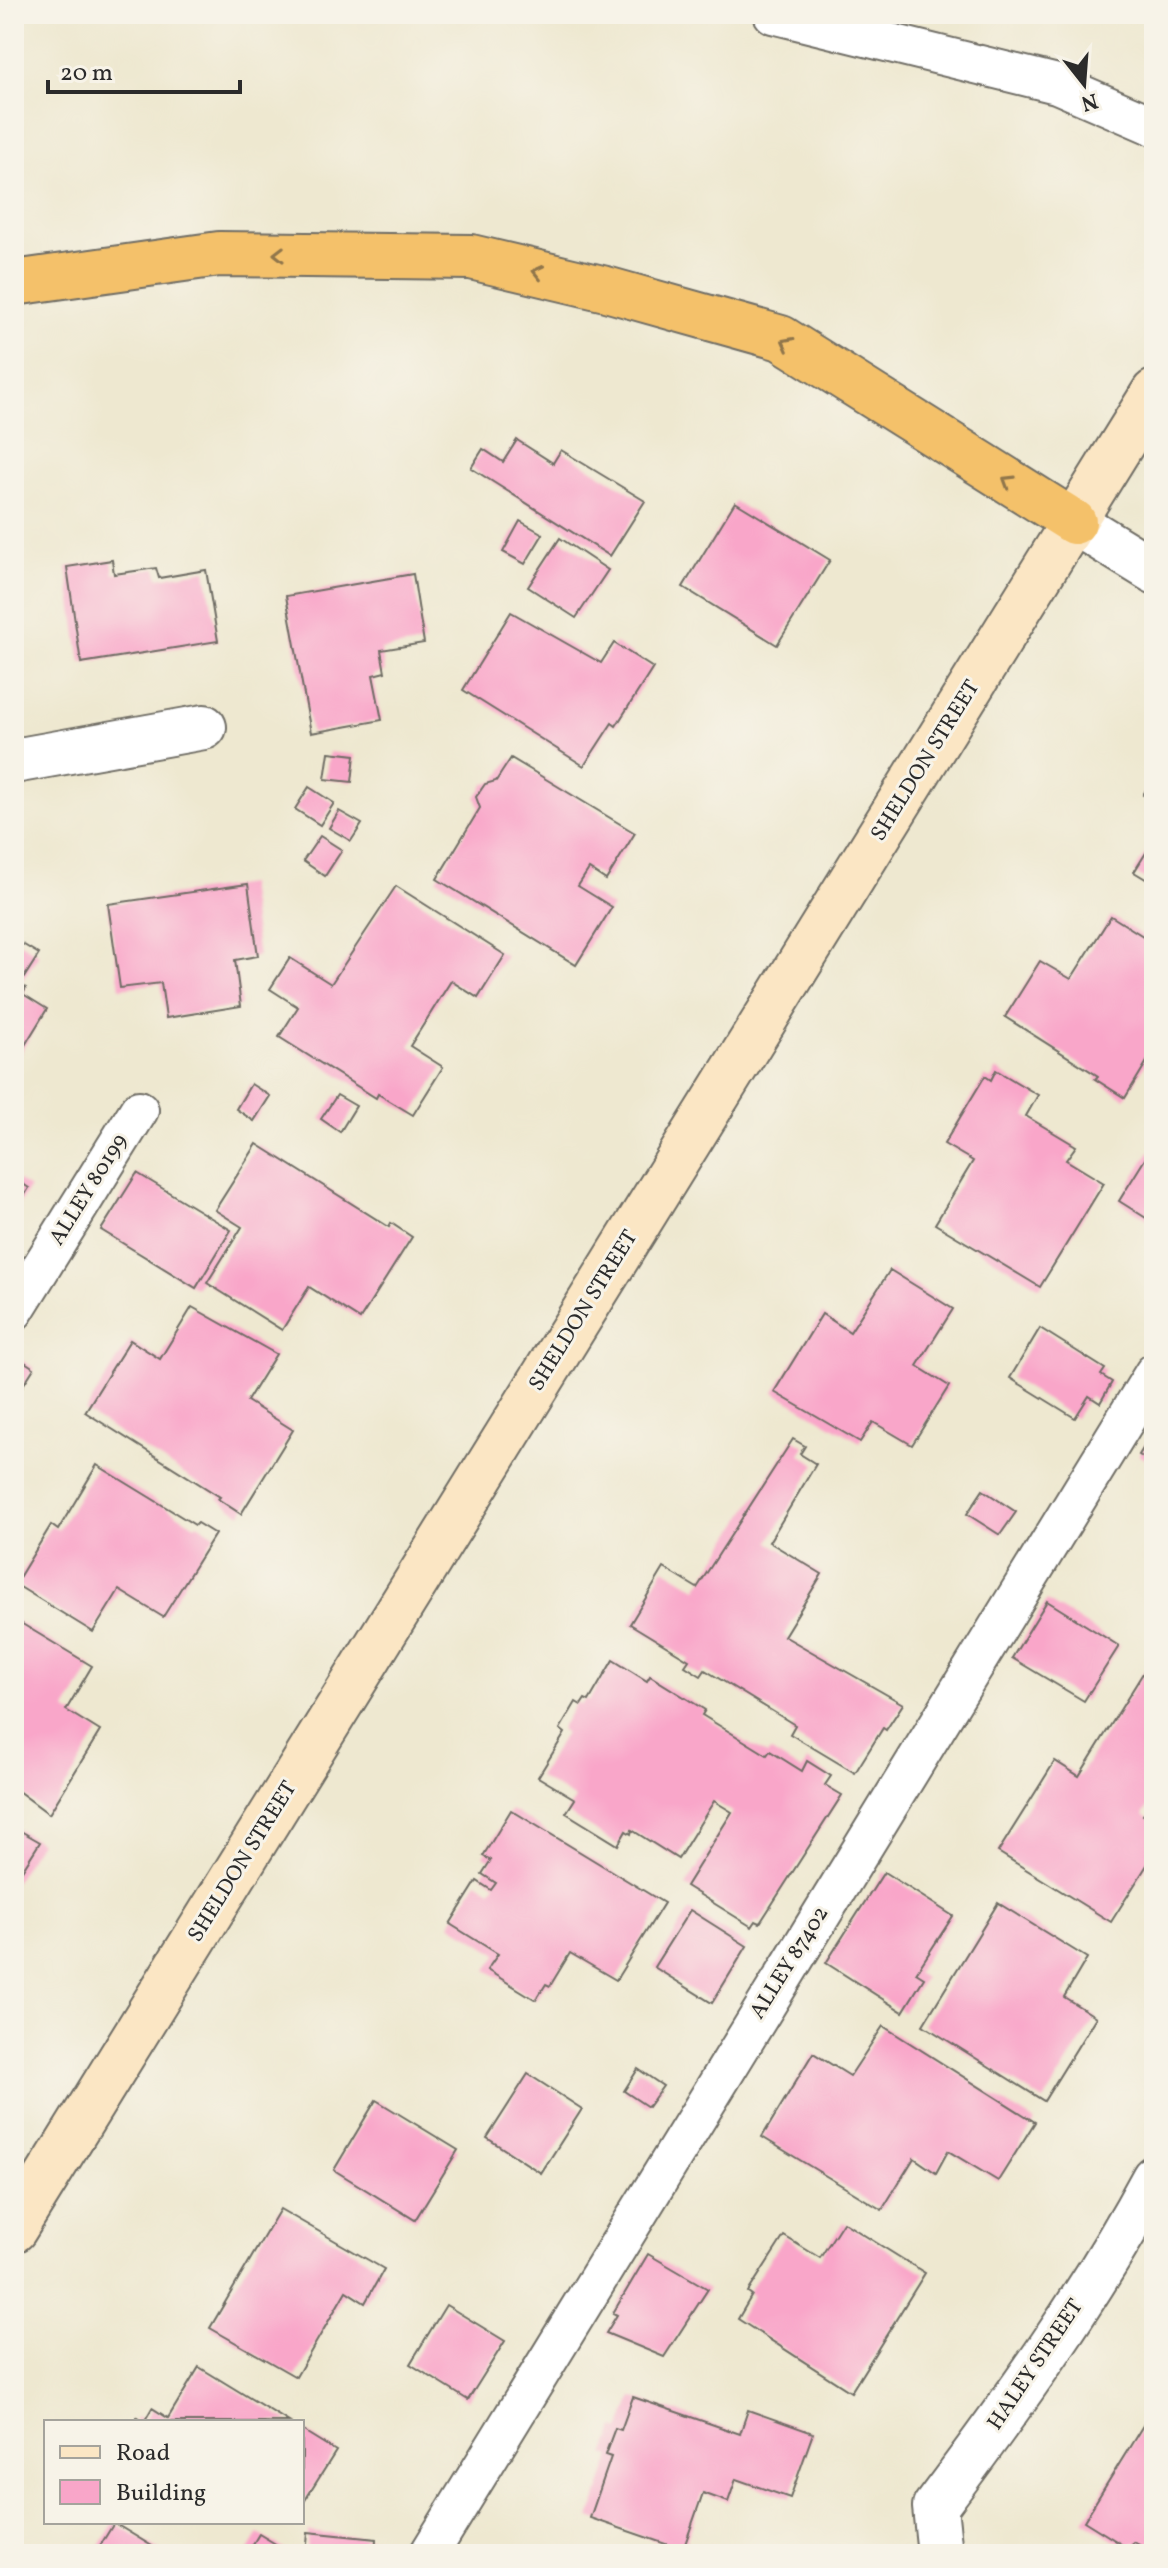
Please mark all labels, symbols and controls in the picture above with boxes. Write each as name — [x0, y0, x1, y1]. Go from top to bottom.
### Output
scale bar — [48, 44, 240, 94]
north arrow — [1044, 44, 1124, 124]
text: 20 m — [60, 57, 113, 91]
text: N — [1077, 84, 1101, 118]
one-way arrow — [272, 245, 285, 263]
one-way arrow — [531, 265, 545, 282]
one-way arrow — [781, 337, 796, 352]
one-way arrow — [1002, 475, 1016, 490]
street label: SHELDON STREET — [864, 674, 988, 847]
street label: ALLEY 80199 — [42, 1128, 136, 1252]
street label: SHELDON STREET — [522, 1224, 646, 1397]
street label: SHELDON STREET — [181, 1775, 305, 1948]
street label: ALLEY 87402 — [743, 1901, 837, 2025]
street label: HALEY STREET — [981, 2293, 1091, 2437]
legend — [44, 2420, 304, 2524]
text: Road — [116, 2437, 170, 2471]
text: Building — [116, 2477, 206, 2511]

